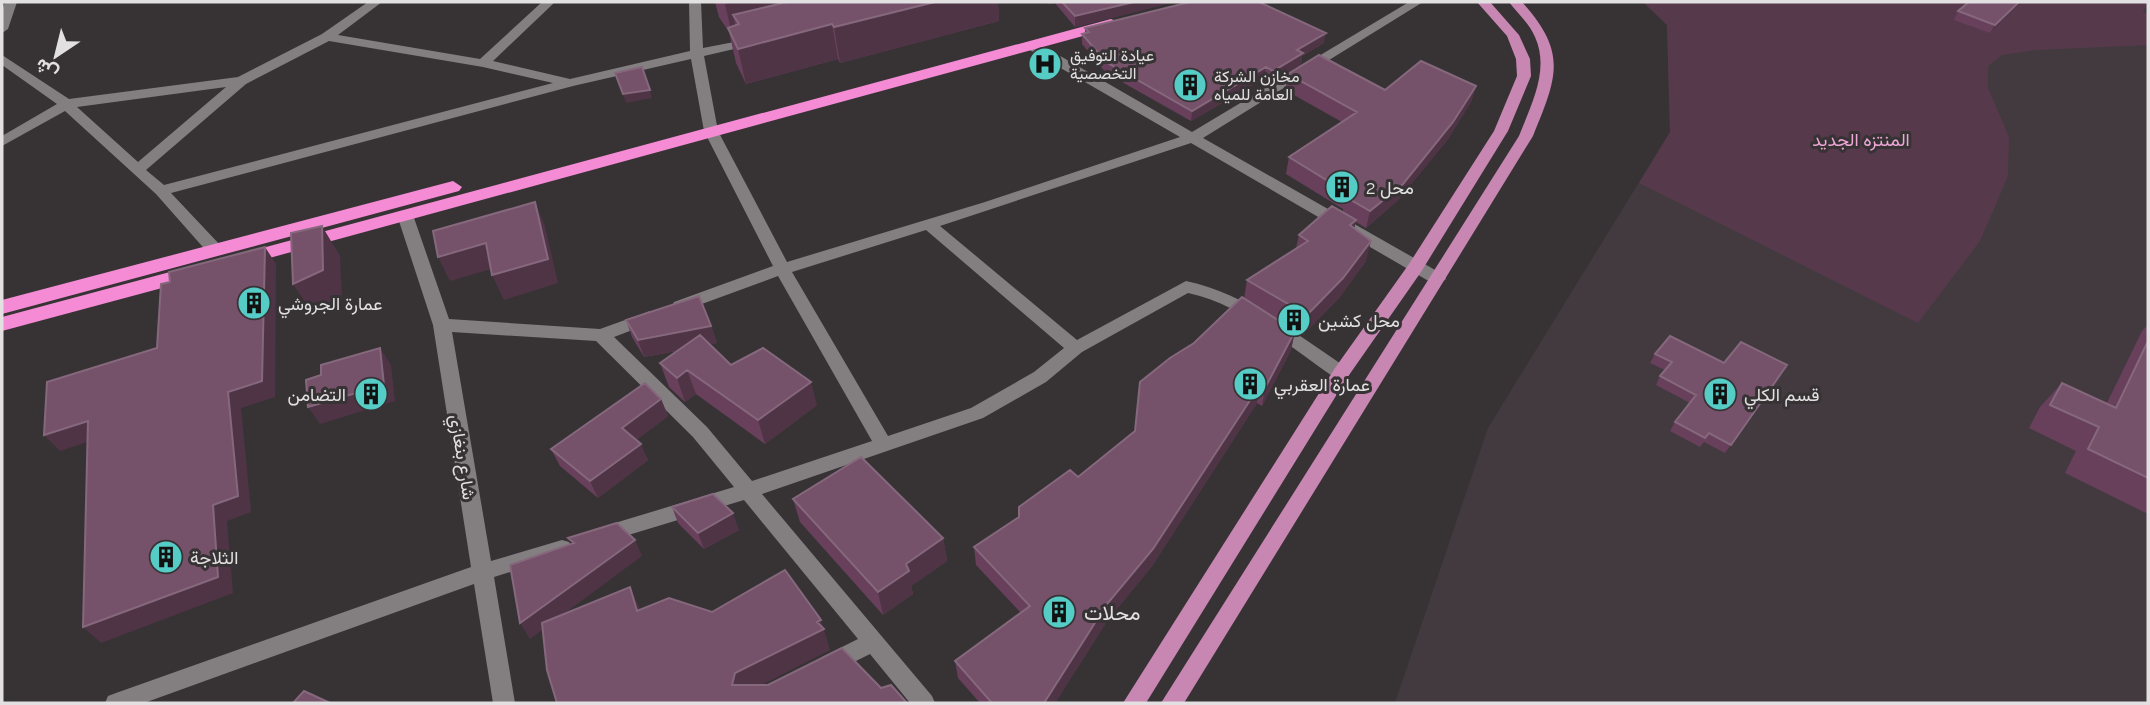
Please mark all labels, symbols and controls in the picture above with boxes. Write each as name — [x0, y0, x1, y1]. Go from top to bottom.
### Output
north arrow — [21, 21, 91, 91]
hospital icon: عيادة التوفيق التخصصية — [1026, 45, 1064, 83]
place label: عيادة التوفيق التخصصية — [1070, 46, 1154, 83]
text: ش — [30, 53, 62, 85]
building icon: مخازن الشركة العامة للمياه — [1171, 66, 1209, 104]
place label: مخازن الشركة العامة للمياه — [1214, 67, 1299, 104]
park label: المنتزه الجديد — [1812, 129, 1910, 151]
building icon: محل 2 — [1323, 168, 1361, 206]
place label: محل 2 — [1366, 177, 1414, 199]
building icon: عمارة الجروشي — [235, 284, 273, 322]
place label: عمارة الجروشي — [278, 293, 382, 319]
building icon: محل كشين — [1275, 301, 1313, 339]
place label: محل كشين — [1318, 310, 1400, 332]
building icon: عمارة العقربي — [1231, 365, 1269, 403]
place label: عمارة العقربي — [1274, 374, 1370, 400]
building icon: التضامن — [352, 375, 390, 413]
building icon: قسم الكلي — [1701, 375, 1739, 413]
place label: التضامن — [287, 384, 346, 406]
place label: قسم الكلي — [1744, 384, 1819, 410]
street label: شارع بنغازي — [441, 413, 480, 502]
building icon: الثلاجة — [147, 538, 185, 576]
place label: الثلاجة — [190, 547, 238, 568]
building icon: محلات — [1040, 593, 1078, 631]
place label: محلات — [1084, 600, 1141, 625]

